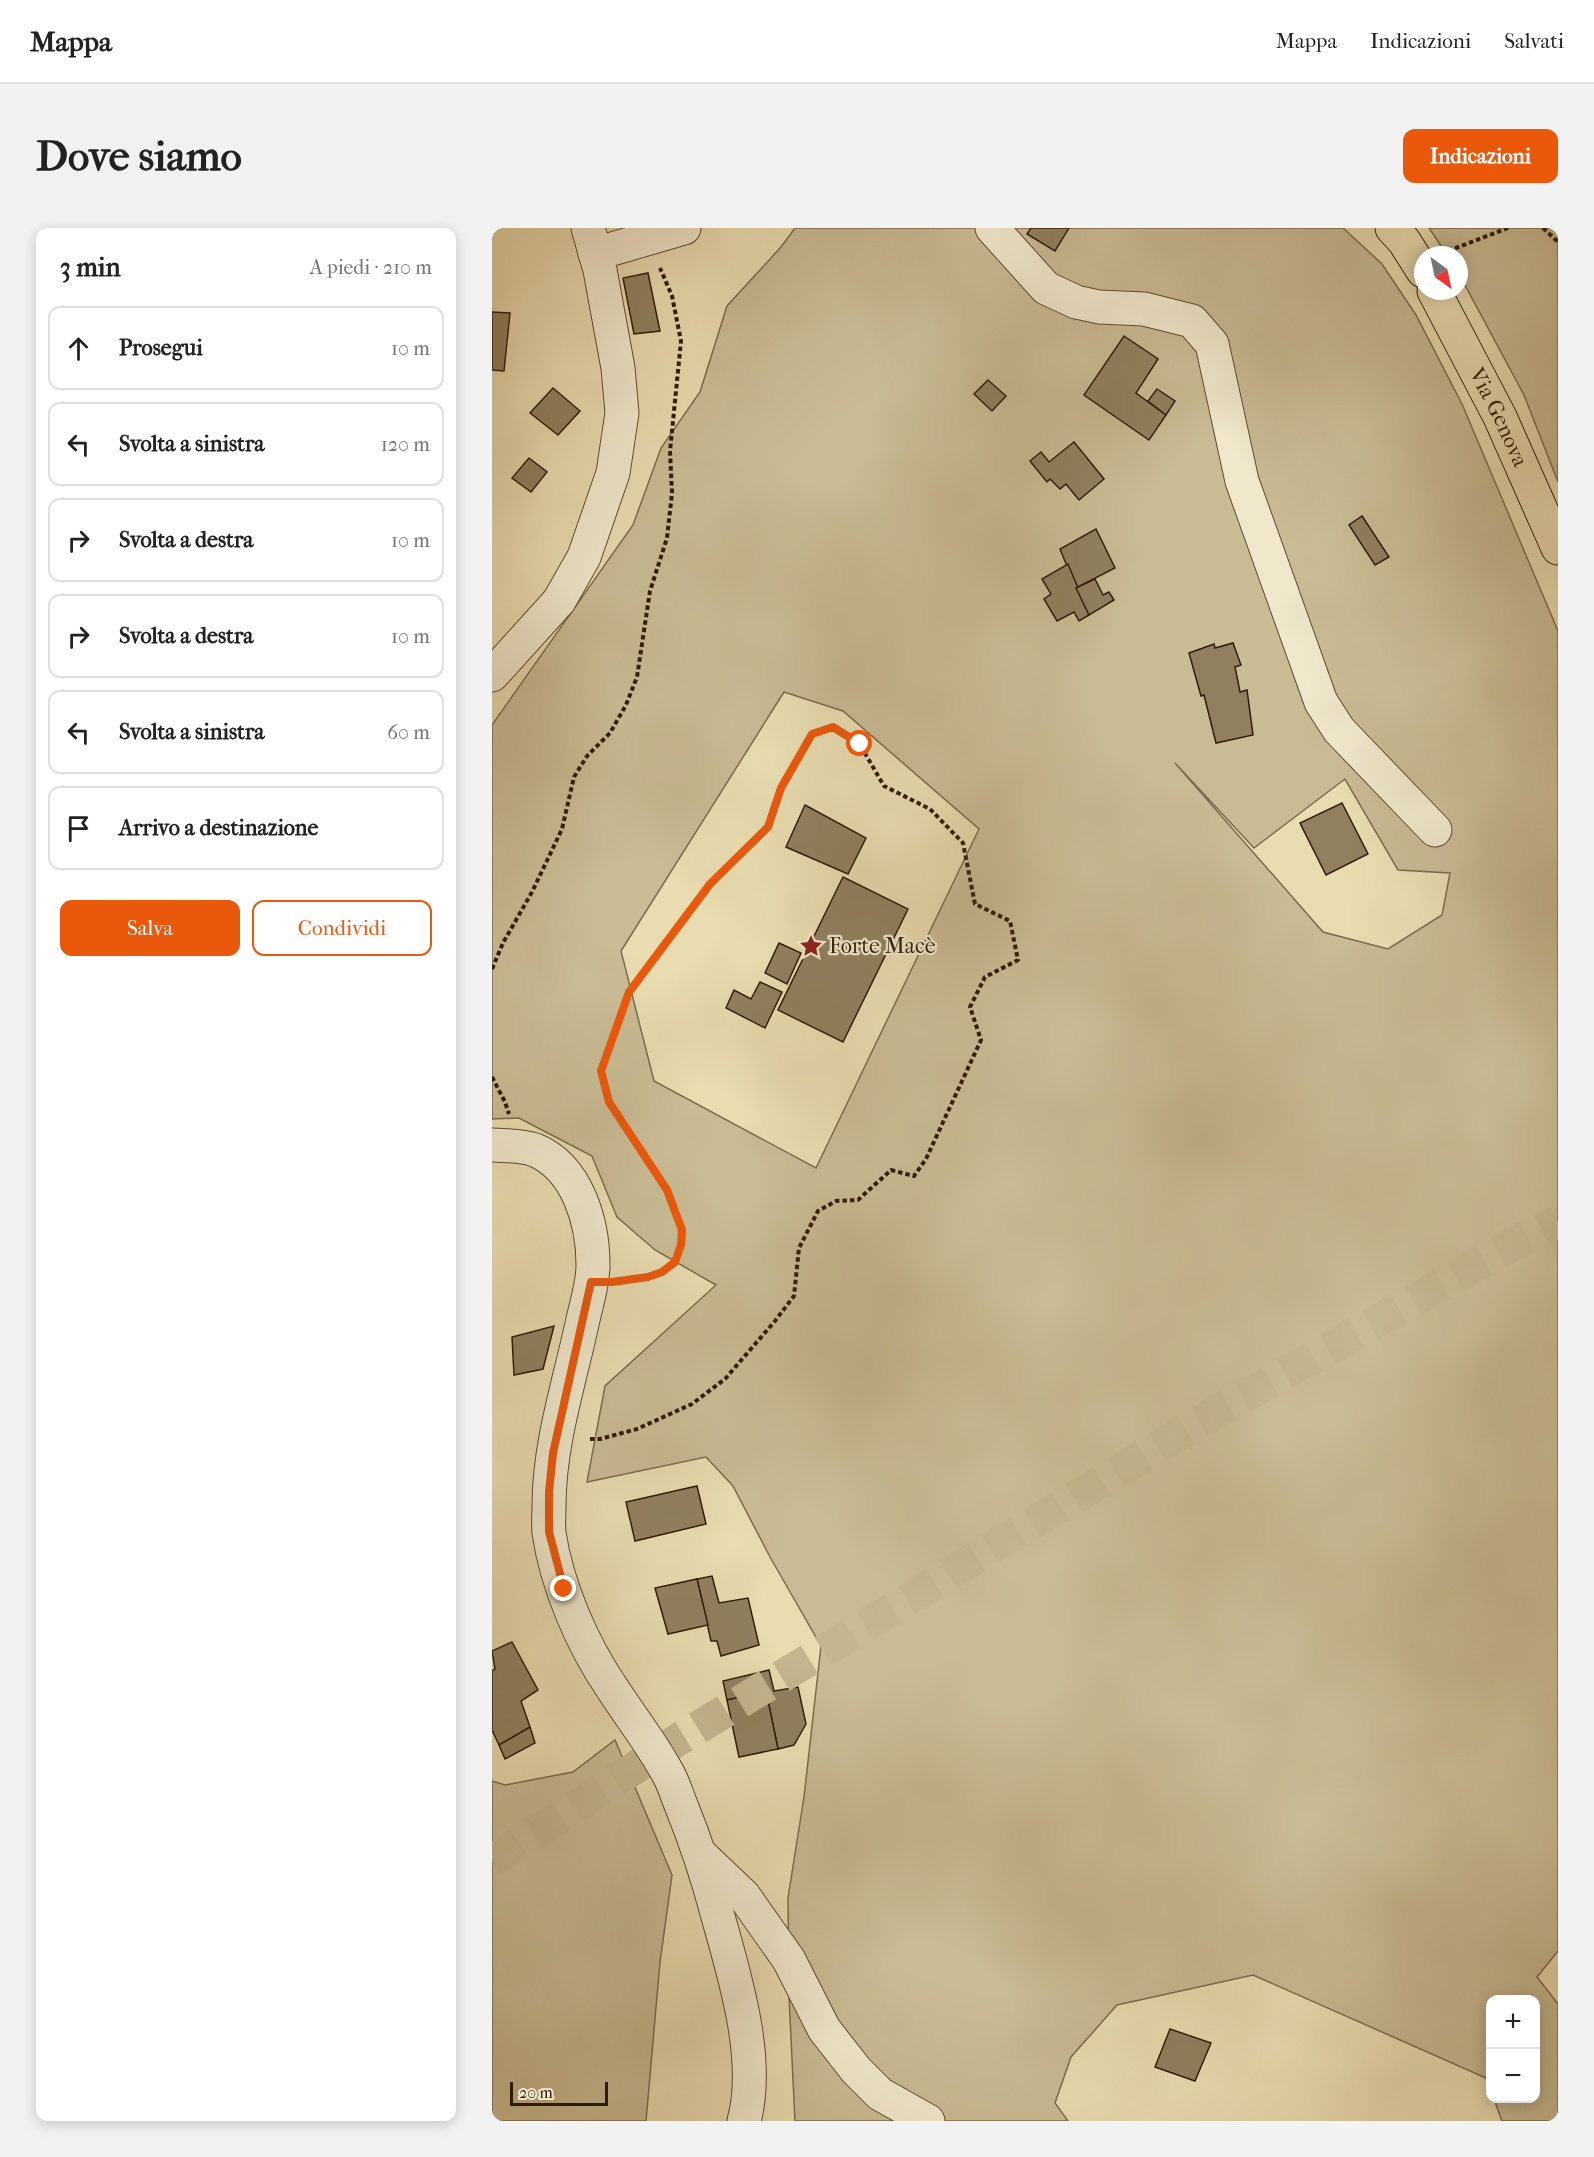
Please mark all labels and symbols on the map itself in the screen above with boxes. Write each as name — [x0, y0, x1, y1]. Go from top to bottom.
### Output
north arrow — [1414, 246, 1468, 300]
street label: Via Genova — [1463, 363, 1534, 472]
route start — [846, 730, 872, 756]
place icon: Forte Macè — [798, 933, 824, 959]
place label: Forte Macè — [829, 933, 936, 959]
route end — [550, 1575, 576, 1601]
scale bar — [510, 2079, 608, 2106]

